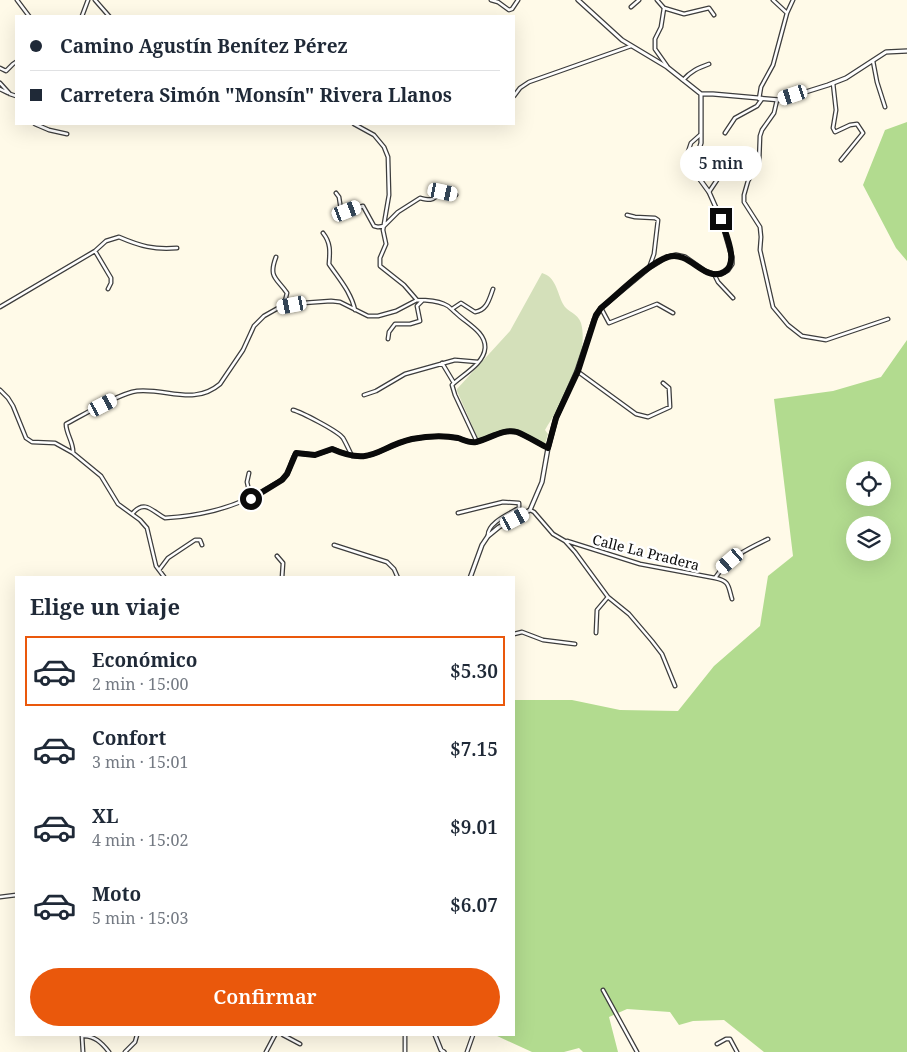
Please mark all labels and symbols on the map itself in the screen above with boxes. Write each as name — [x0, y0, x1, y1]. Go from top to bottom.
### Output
car — [776, 83, 809, 107]
callout: 5 min — [680, 146, 762, 182]
car — [426, 182, 459, 202]
car — [330, 199, 363, 223]
route end — [710, 208, 732, 230]
car — [275, 295, 308, 315]
car — [86, 391, 119, 419]
route start — [240, 488, 262, 510]
car — [498, 505, 531, 533]
street label: Calle La Pradera — [591, 530, 702, 574]
car — [713, 545, 746, 577]

